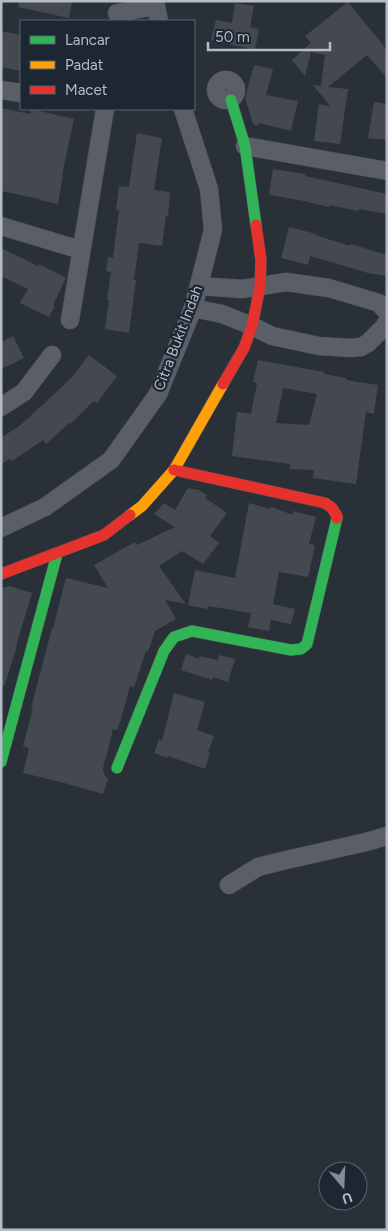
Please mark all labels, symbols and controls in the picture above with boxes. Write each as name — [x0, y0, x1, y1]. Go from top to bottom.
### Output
legend — [20, 20, 195, 110]
scale bar — [208, 20, 330, 52]
text: 50 m — [215, 28, 250, 46]
text: Lancar — [65, 31, 110, 49]
text: Padat — [65, 56, 104, 74]
text: Macet — [65, 81, 108, 99]
street label: Citra Bukit Indah — [150, 283, 206, 393]
north arrow — [318, 1161, 368, 1211]
text: U — [340, 1188, 354, 1207]

